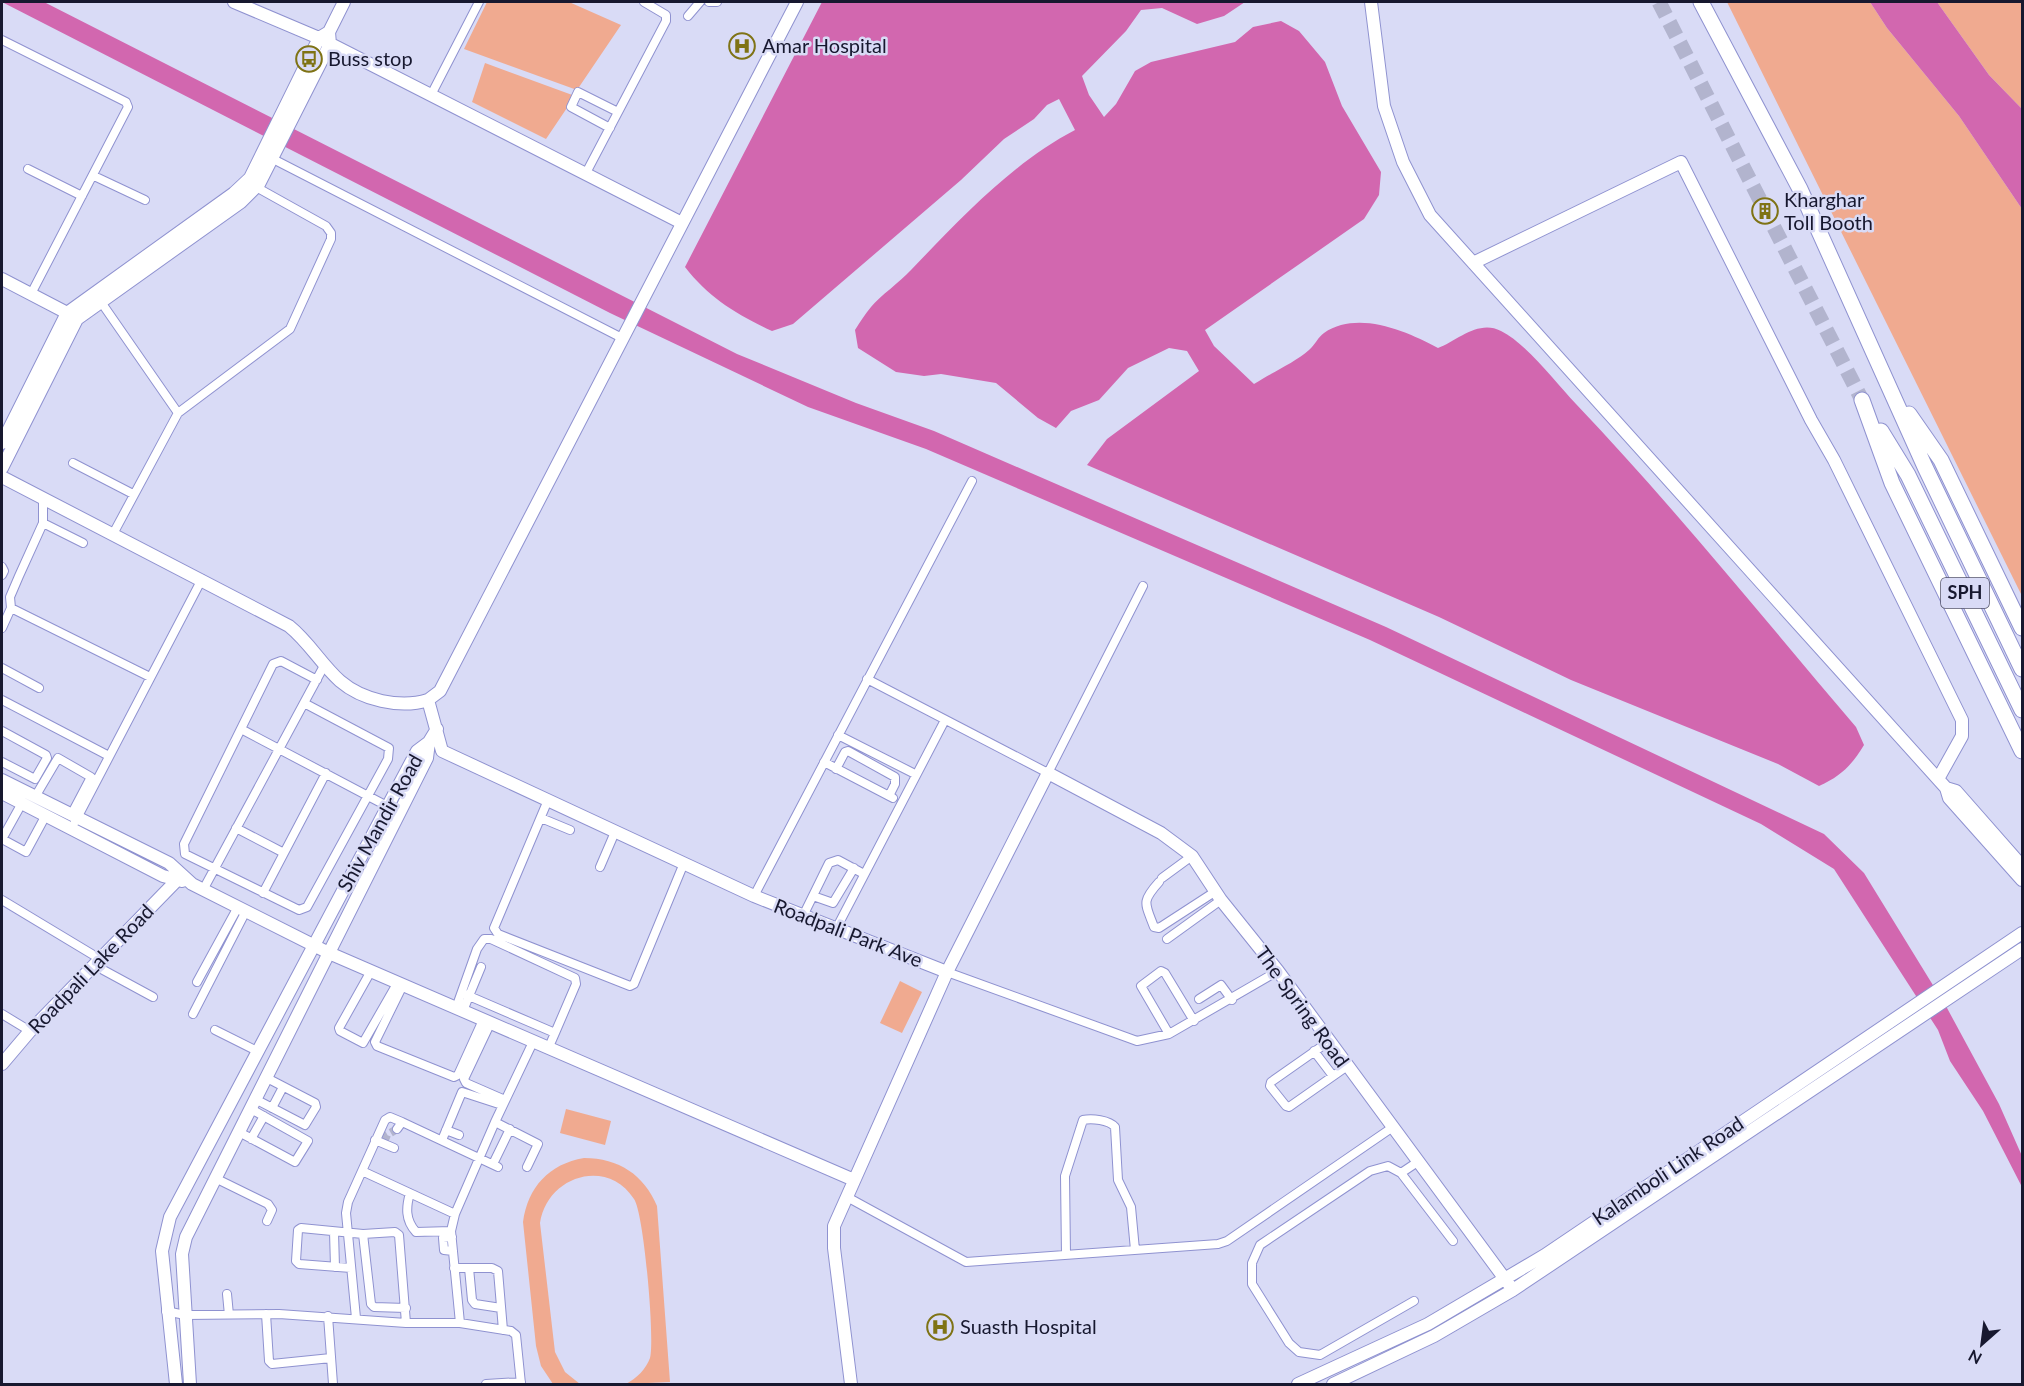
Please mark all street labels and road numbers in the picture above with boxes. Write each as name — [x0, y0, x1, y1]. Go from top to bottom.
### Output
road number: SPH — [1941, 578, 1989, 608]
street label: Shiv Mandir Road — [331, 750, 427, 895]
street label: Roadpali Park Ave — [771, 893, 926, 971]
street label: Roadpali Lake Road — [23, 899, 158, 1038]
street label: The Spring Road — [1251, 941, 1355, 1071]
street label: Kalamboli Link Road — [1587, 1111, 1748, 1230]

